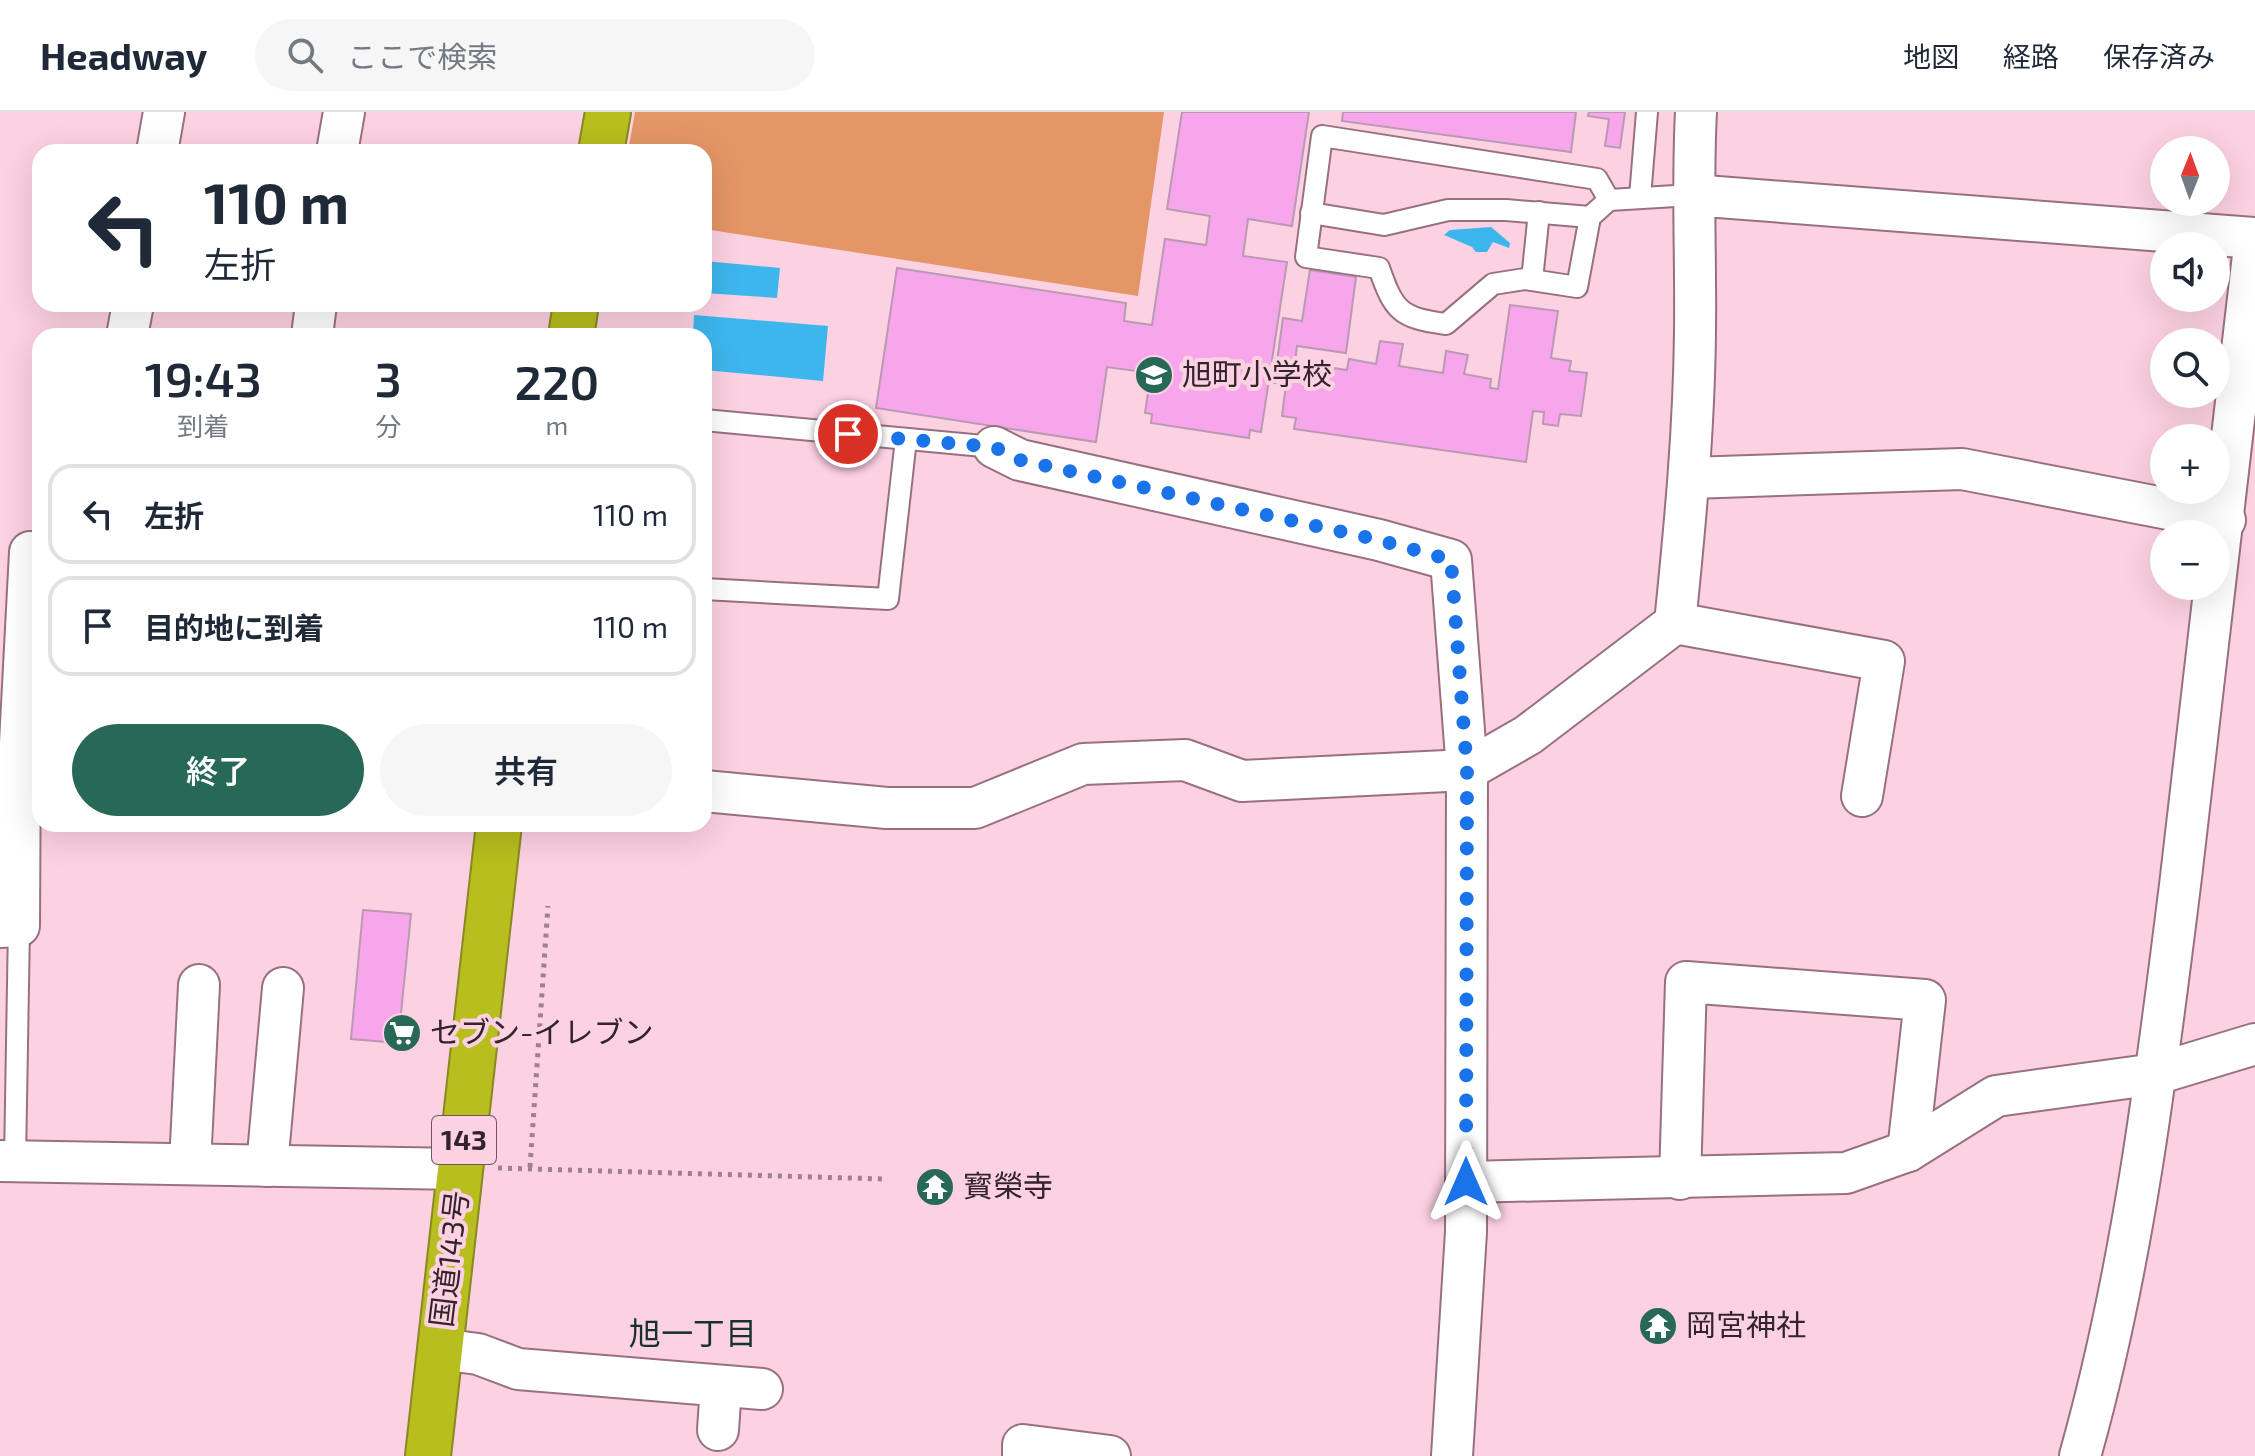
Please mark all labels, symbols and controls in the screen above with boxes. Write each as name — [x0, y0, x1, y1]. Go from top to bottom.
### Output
search box — [255, 19, 815, 91]
text: Headway — [40, 32, 207, 78]
icon: search — [283, 33, 327, 77]
text: ここで検索 — [347, 38, 497, 74]
text: 地図 — [1903, 39, 1959, 73]
text: 経路 — [2003, 39, 2059, 73]
text: 保存済み — [2103, 39, 2215, 73]
north arrow — [2150, 136, 2230, 216]
map controls — [2150, 136, 2230, 600]
text: 110 m — [204, 168, 349, 235]
icon: left — [72, 176, 176, 280]
button: sound — [2150, 232, 2230, 312]
text: 左折 — [204, 242, 276, 285]
button: search — [2150, 328, 2230, 408]
text: 19:43 — [145, 349, 262, 407]
text: 3 — [375, 349, 402, 407]
text: 220 — [514, 352, 599, 410]
school or university icon: 旭町小学校 — [1133, 354, 1175, 396]
place label: 旭町小学校 — [1182, 355, 1332, 391]
pin — [814, 400, 882, 468]
text: m — [545, 409, 568, 440]
text: 到着 — [177, 410, 229, 441]
text: 分 — [375, 410, 401, 441]
icon: arrive — [826, 412, 870, 456]
button: + — [2150, 424, 2230, 504]
icon: left — [76, 492, 120, 536]
text: 110 m — [593, 496, 668, 532]
text: 左折 — [144, 497, 204, 533]
button: − — [2150, 520, 2230, 600]
icon: arrive — [76, 604, 120, 648]
text: 110 m — [593, 608, 668, 644]
text: 目的地に到着 — [144, 609, 324, 645]
button: 終了 — [72, 724, 364, 816]
button: 共有 — [380, 724, 672, 816]
supermarket icon: セブン-イレブン — [381, 1012, 423, 1054]
place label: セブン-イレブン — [430, 1013, 653, 1049]
road number: 143 — [432, 1116, 496, 1164]
position arrow — [1424, 1140, 1508, 1224]
temple icon: 寳榮寺 — [914, 1166, 956, 1208]
place label: 寳榮寺 — [963, 1167, 1053, 1203]
street label: 国道143号 — [422, 1189, 474, 1329]
temple icon: 岡宮神社 — [1637, 1305, 1679, 1347]
place label: 岡宮神社 — [1686, 1306, 1806, 1342]
district label: 旭一丁目 — [629, 1313, 757, 1351]

